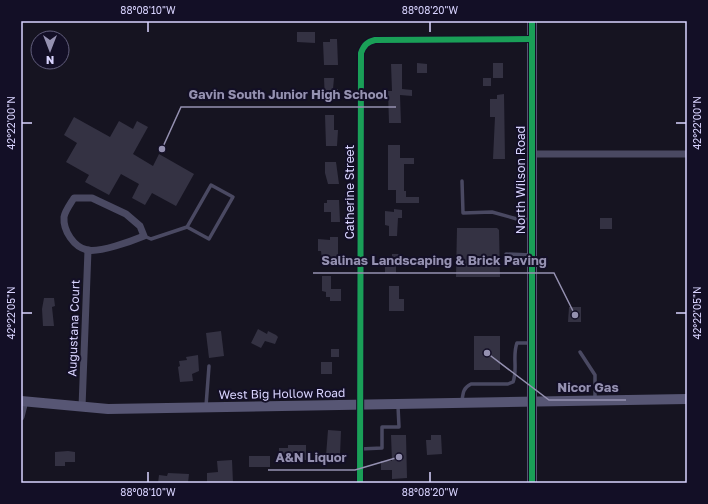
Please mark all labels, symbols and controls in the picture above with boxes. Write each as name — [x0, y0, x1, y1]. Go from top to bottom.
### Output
text: 88°08'10"W — [120, 4, 176, 16]
text: 88°08'20"W — [402, 4, 459, 16]
north arrow — [30, 30, 70, 70]
text: N — [46, 54, 54, 67]
callout: Gavin South Junior High School — [181, 82, 396, 107]
text: Gavin South Junior High School — [188, 86, 388, 102]
text: 42°22'00"N — [5, 96, 17, 150]
text: 42°22'00"N — [691, 96, 703, 150]
street label: North Wilson Road — [513, 126, 528, 234]
street label: Catherine Street — [342, 144, 357, 239]
callout: Salinas Landscaping & Brick Paving — [313, 248, 554, 273]
text: Salinas Landscaping & Brick Paving — [321, 252, 547, 268]
street label: Augustana Court — [64, 279, 83, 377]
text: 42°22'05"N — [5, 286, 17, 340]
text: 42°22'05"N — [691, 286, 703, 340]
callout: Nicor Gas — [549, 375, 626, 400]
text: Nicor Gas — [557, 379, 619, 395]
street label: West Big Hollow Road — [218, 385, 346, 402]
callout: A&N Liquor — [268, 445, 355, 470]
text: A&N Liquor — [275, 449, 347, 465]
text: 88°08'10"W — [120, 486, 176, 498]
text: 88°08'20"W — [402, 486, 459, 498]

